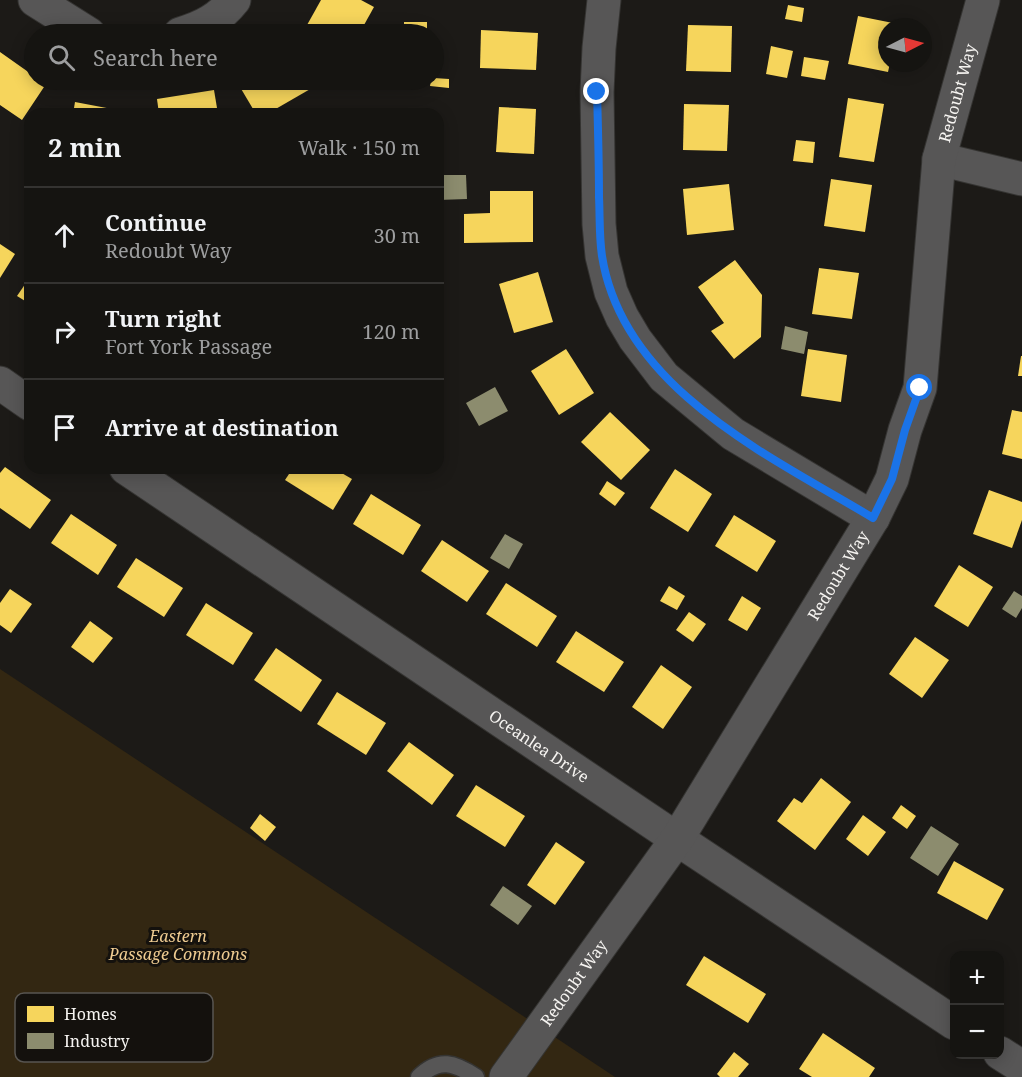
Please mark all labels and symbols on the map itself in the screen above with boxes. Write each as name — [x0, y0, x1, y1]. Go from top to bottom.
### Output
north arrow — [878, 18, 932, 72]
street label: Redoubt Way — [933, 40, 982, 145]
route end — [583, 78, 609, 104]
route start — [906, 374, 932, 400]
street label: Redoubt Way — [802, 526, 874, 624]
street label: Oceanlea Drive — [485, 704, 594, 788]
park label: Eastern Passage Commons — [108, 925, 247, 965]
street label: Redoubt Way — [535, 934, 613, 1030]
legend — [15, 993, 213, 1062]
text: Homes — [64, 1003, 117, 1025]
text: Industry — [64, 1030, 131, 1052]

